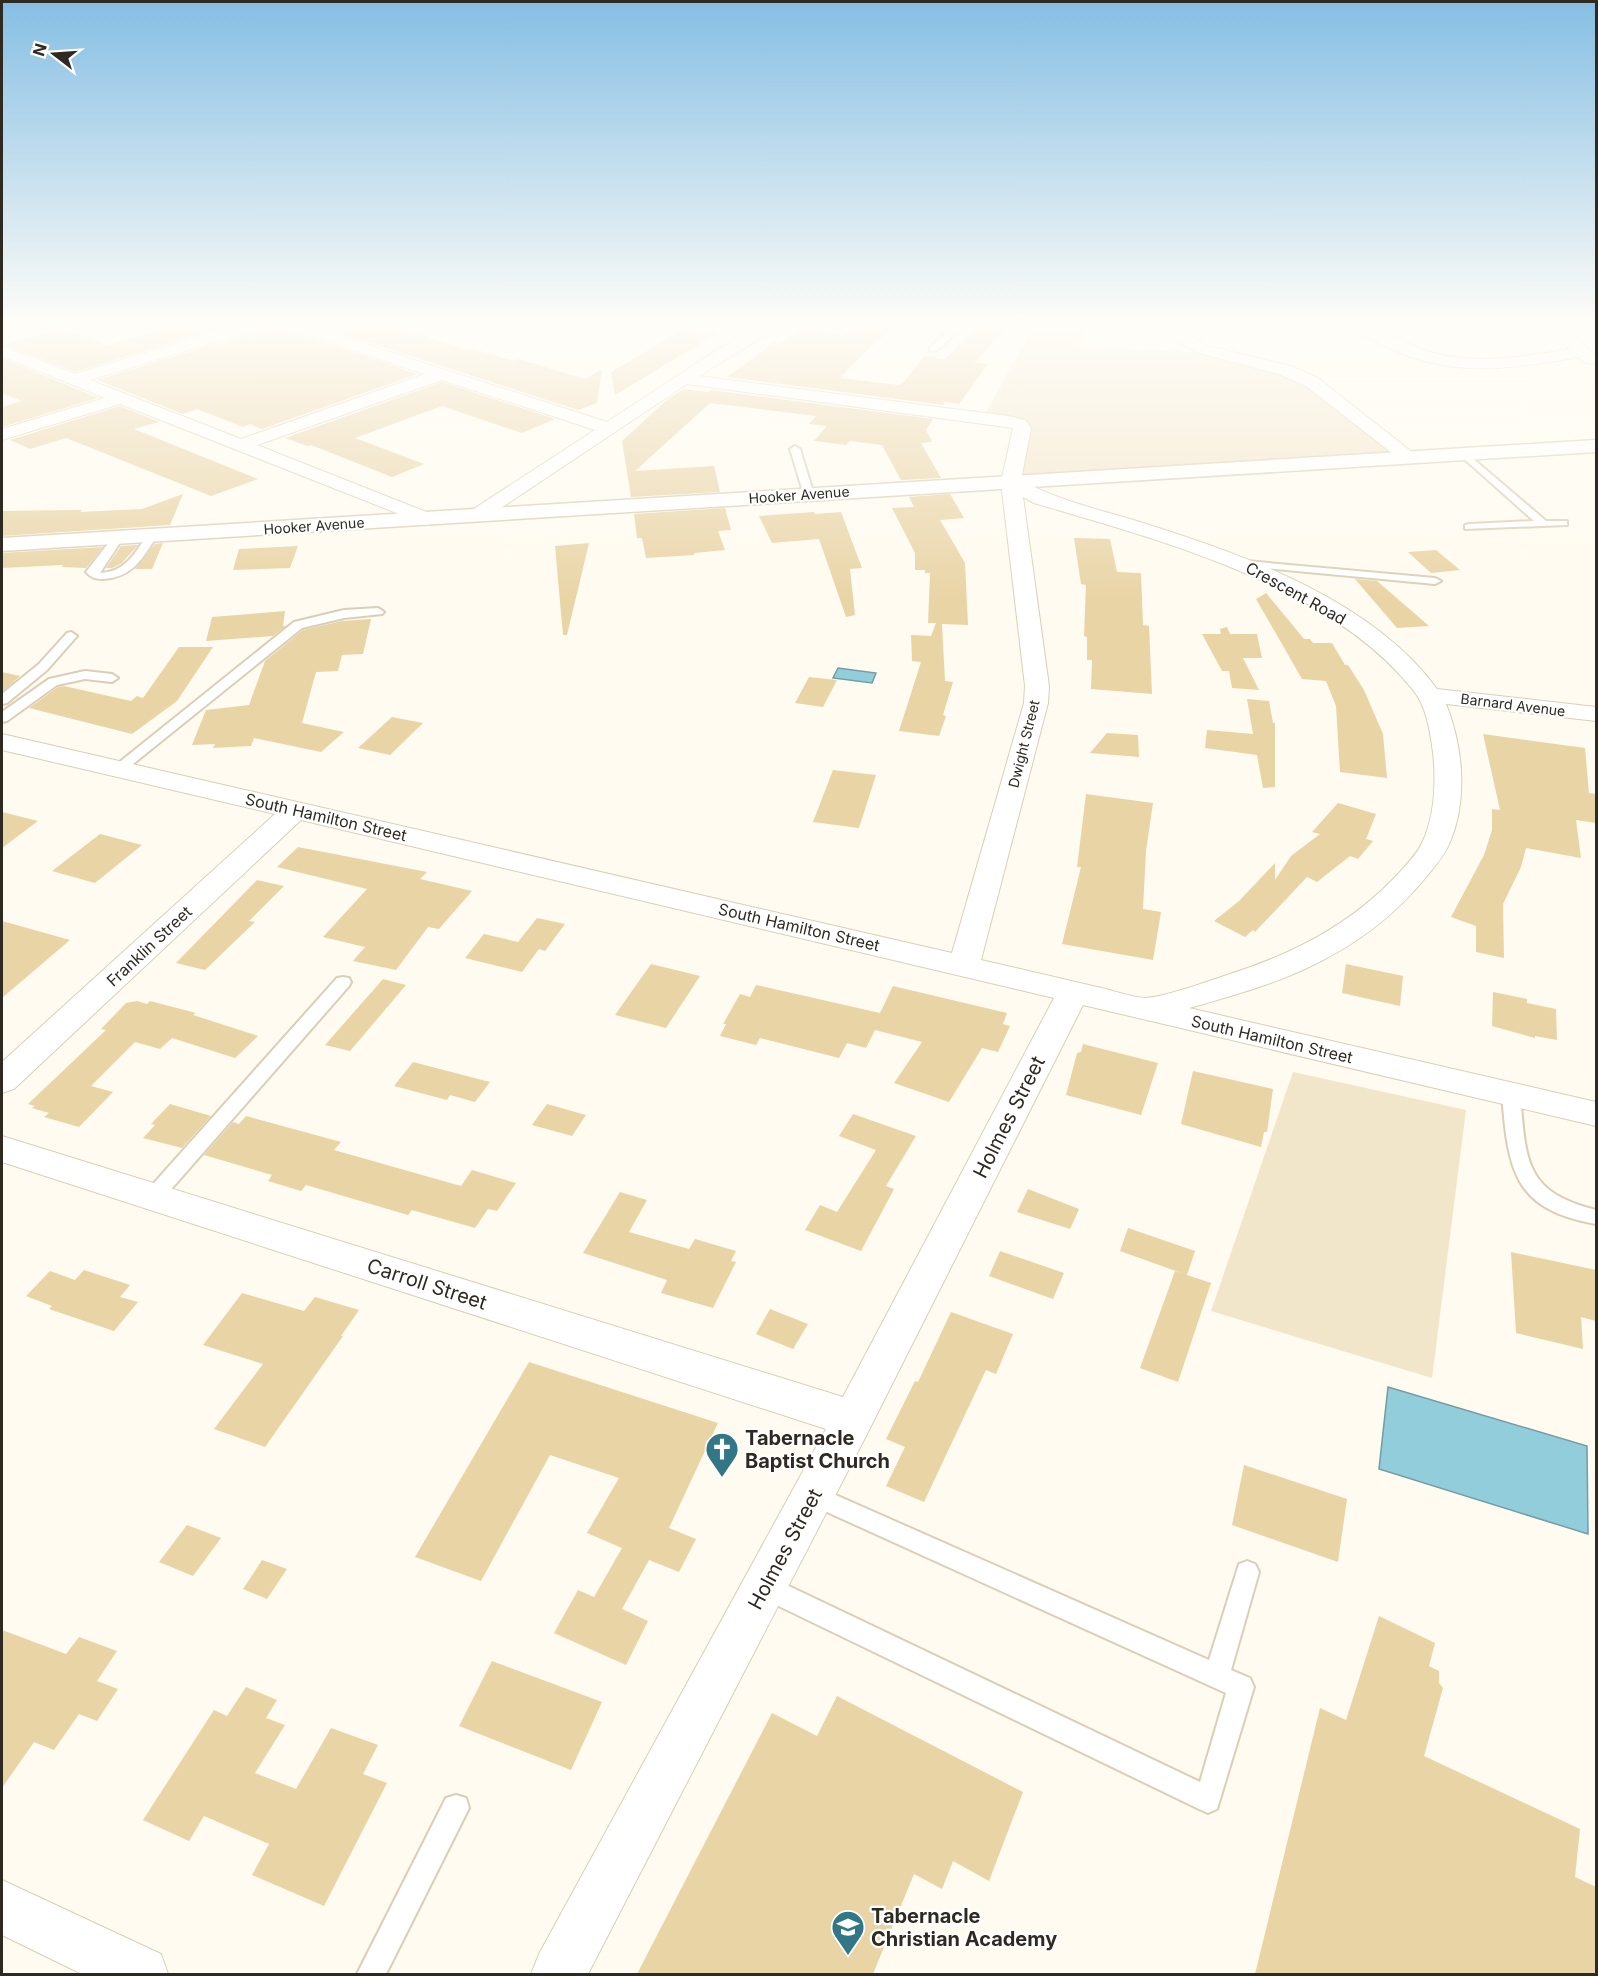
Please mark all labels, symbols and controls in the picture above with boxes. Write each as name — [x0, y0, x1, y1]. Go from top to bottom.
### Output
north arrow — [24, 24, 84, 84]
text: N — [28, 41, 51, 58]
street label: Hooker Avenue — [748, 482, 850, 507]
street label: Hooker Avenue — [263, 513, 365, 538]
street label: Crescent Road — [1242, 557, 1350, 629]
street label: Barnard Avenue — [1460, 690, 1566, 719]
street label: Dwight Street — [1004, 698, 1043, 790]
street label: South Hamilton Street — [243, 789, 409, 845]
street label: South Hamilton Street — [716, 899, 882, 955]
street label: Franklin Street — [102, 901, 196, 991]
street label: South Hamilton Street — [1189, 1011, 1355, 1067]
street label: Holmes Street — [968, 1052, 1050, 1182]
street label: Carroll Street — [364, 1253, 490, 1315]
place label: Tabernacle Baptist Church — [745, 1426, 890, 1473]
church icon: Tabernacle Baptist Church — [704, 1431, 740, 1478]
street label: Holmes Street — [743, 1484, 827, 1614]
place label: Tabernacle Christian Academy — [871, 1904, 1057, 1951]
school or university icon: Tabernacle Christian Academy — [830, 1909, 866, 1956]

